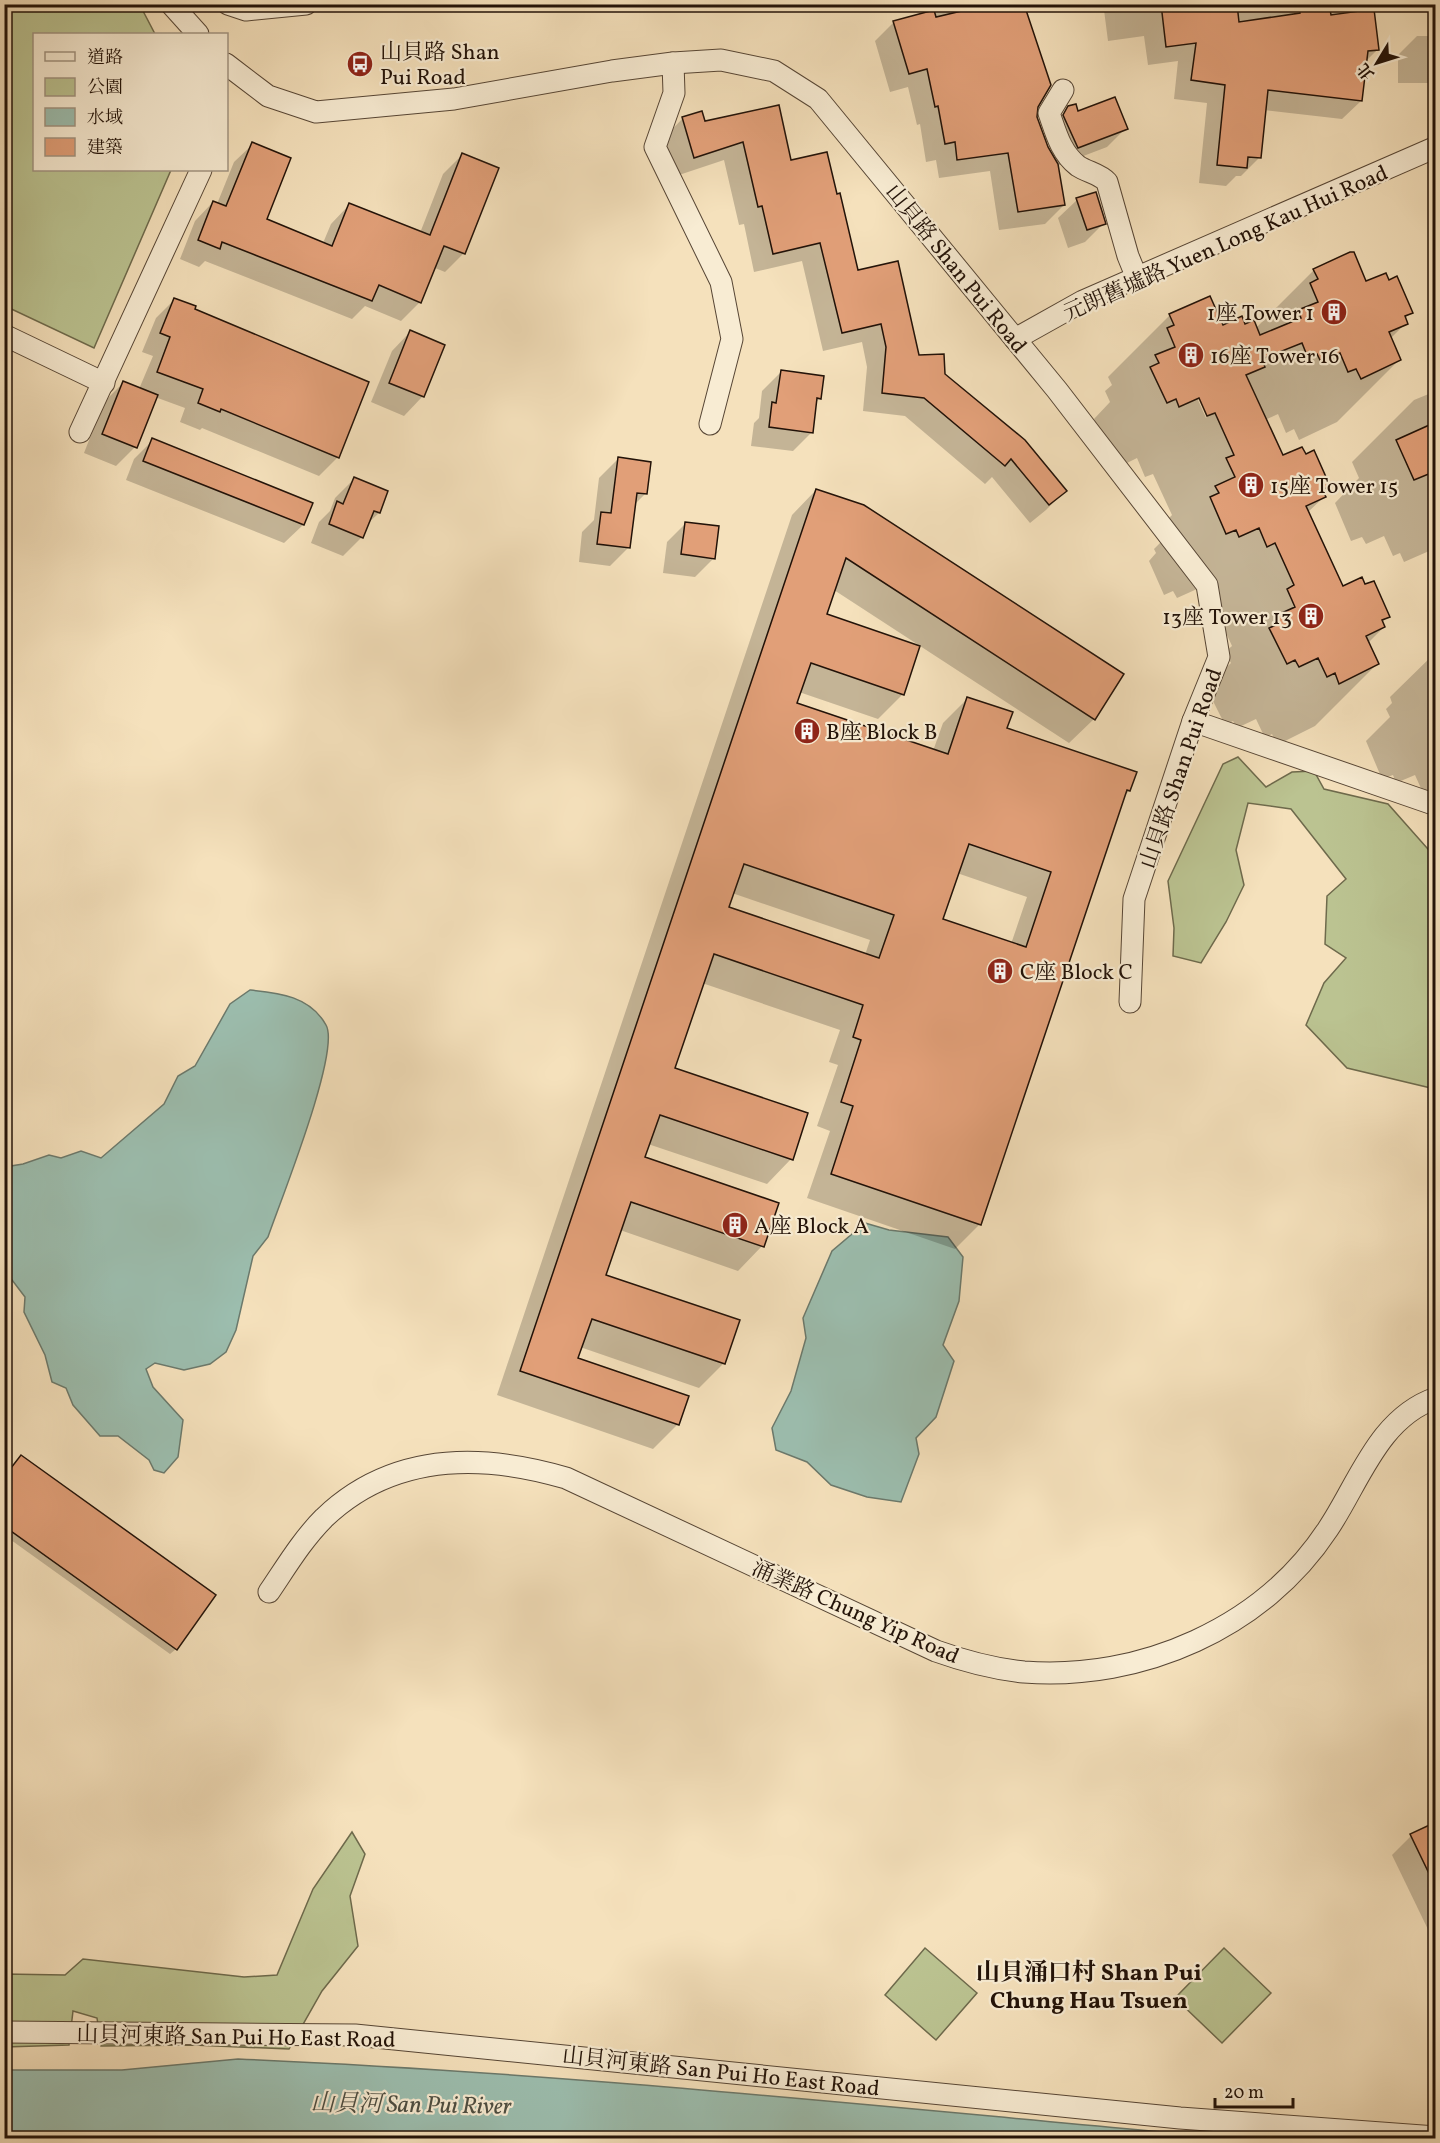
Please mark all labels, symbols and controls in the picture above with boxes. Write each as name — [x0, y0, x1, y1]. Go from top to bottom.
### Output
legend — [33, 33, 228, 171]
north arrow — [1347, 33, 1407, 93]
place label: 山貝路 Shan Pui Road — [380, 38, 500, 94]
text: 道路 — [87, 46, 123, 71]
bus stop icon: 山貝路 Shan Pui Road — [345, 49, 375, 79]
text: 北 — [1353, 58, 1380, 84]
text: 公園 — [87, 76, 123, 101]
text: 水域 — [87, 106, 123, 131]
text: 建築 — [87, 136, 123, 161]
street label: 元朗舊墟路 Yuen Long Kau Hui Road — [1059, 158, 1393, 330]
street label: 山貝路 Shan Pui Road — [877, 178, 1033, 361]
building icon: 1座 Tower 1 — [1319, 297, 1349, 327]
place label: 1座 Tower 1 — [1207, 299, 1314, 330]
building icon: 16座 Tower 16 — [1176, 340, 1206, 370]
place label: 16座 Tower 16 — [1210, 342, 1339, 373]
building icon: 15座 Tower 15 — [1236, 470, 1266, 500]
place label: 15座 Tower 15 — [1270, 472, 1398, 503]
building icon: 13座 Tower 13 — [1296, 601, 1326, 631]
place label: 13座 Tower 13 — [1162, 603, 1292, 634]
street label: 山貝路 Shan Pui Road — [1134, 664, 1231, 873]
building icon: B座 Block B — [792, 716, 822, 746]
place label: B座 Block B — [826, 718, 937, 749]
building icon: C座 Block C — [985, 956, 1015, 986]
place label: C座 Block C — [1020, 958, 1133, 989]
building icon: A座 Block A — [720, 1210, 750, 1240]
place label: A座 Block A — [754, 1212, 869, 1243]
street label: 涌業路 Chung Yip Road — [746, 1554, 964, 1673]
district label: 山貝涌口村 Shan Pui Chung Hau Tsuen — [976, 1957, 1202, 2019]
street label: 山貝河東路 San Pui Ho East Road — [76, 2020, 396, 2057]
street label: 山貝河東路 San Pui Ho East Road — [560, 2041, 881, 2106]
scale bar — [1215, 2071, 1293, 2109]
text: 20 m — [1224, 2081, 1264, 2106]
water label: 山貝河 San Pui River — [310, 2087, 513, 2125]

